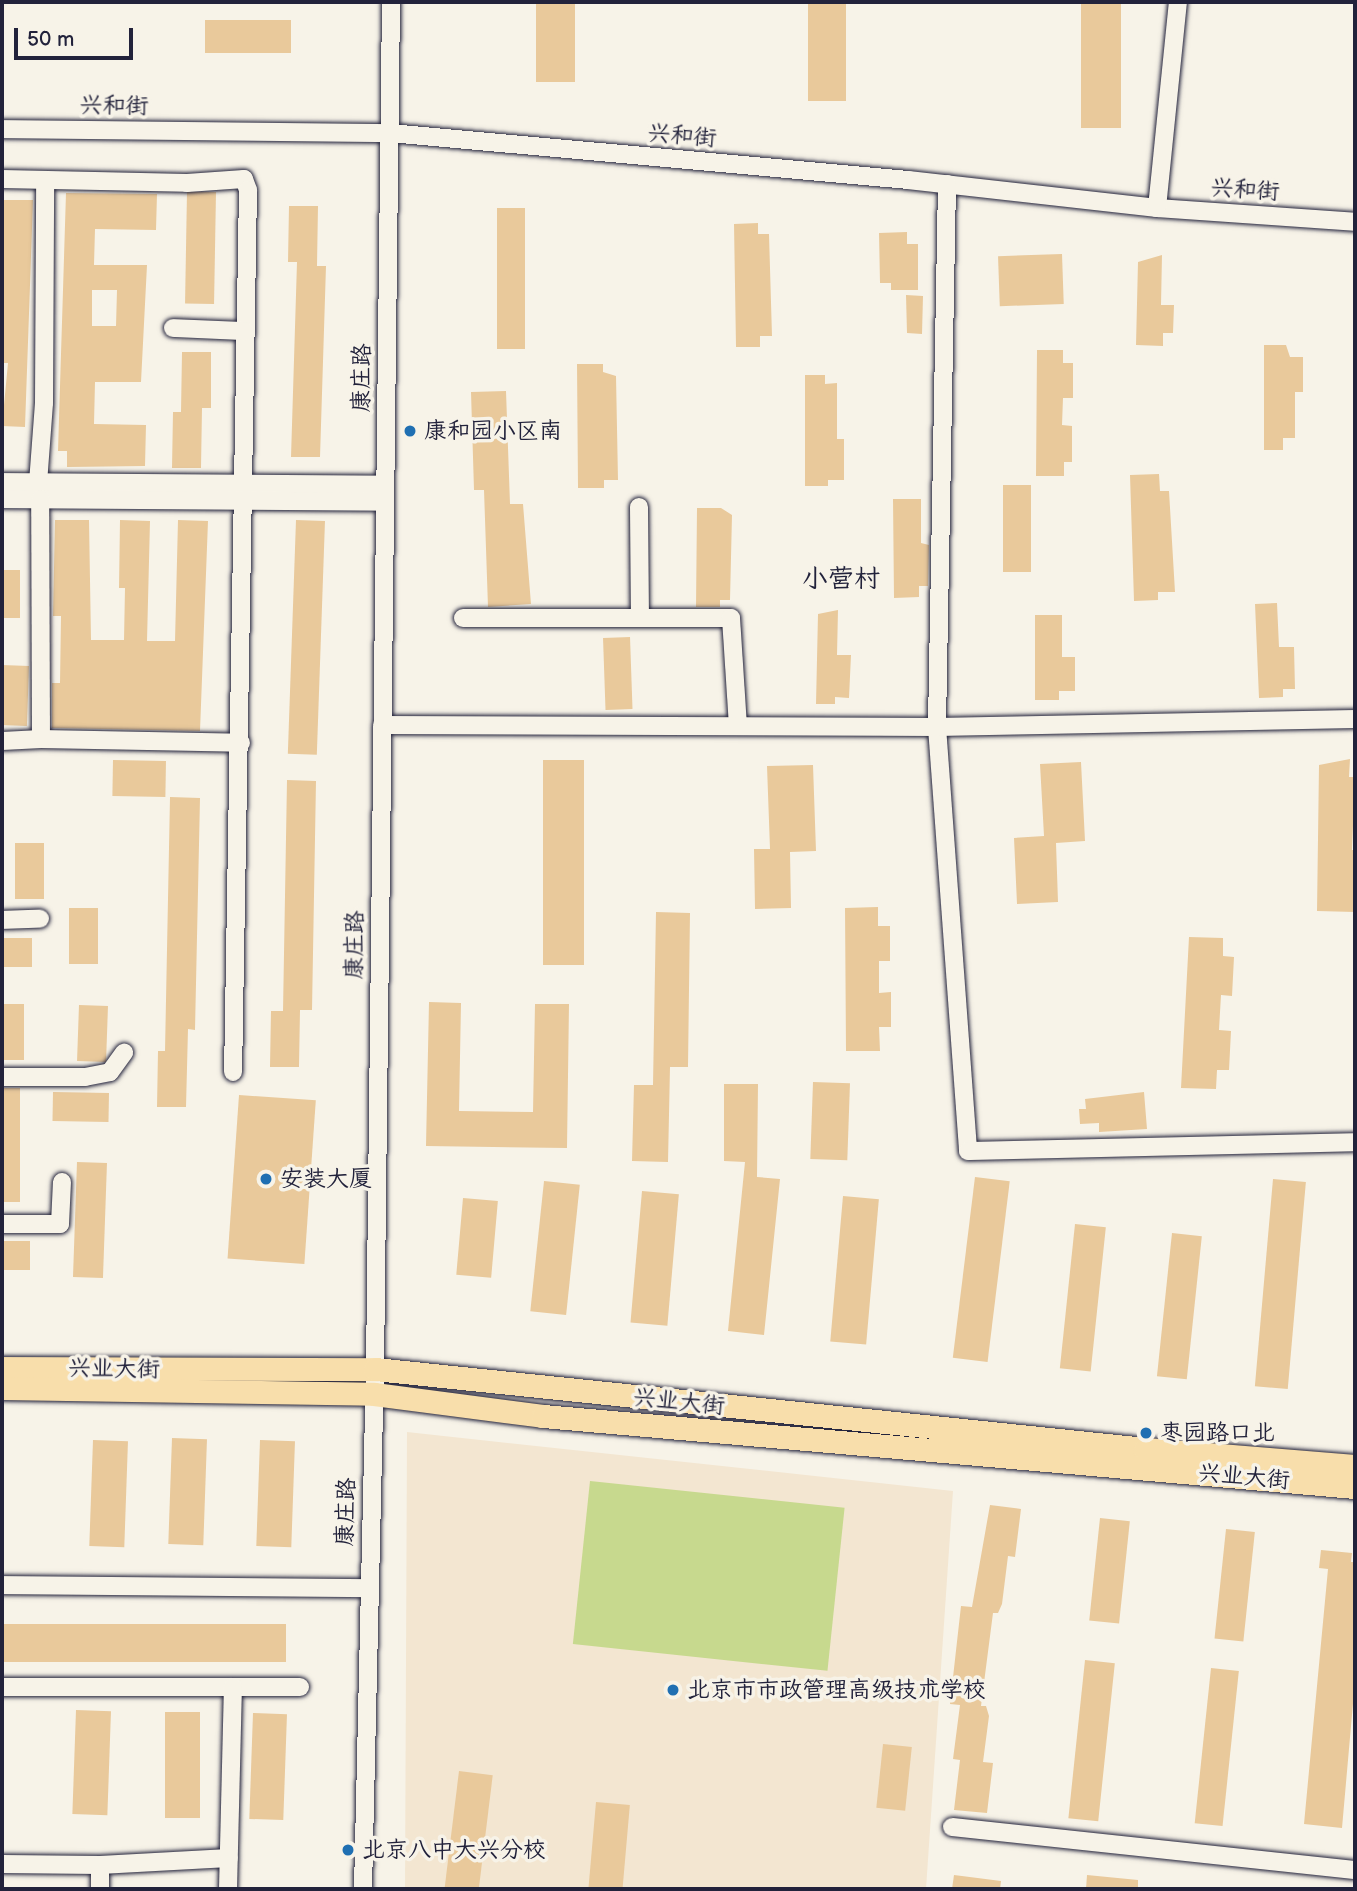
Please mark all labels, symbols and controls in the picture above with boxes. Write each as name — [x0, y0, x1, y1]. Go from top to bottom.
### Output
scale bar — [18, 14, 136, 58]
text: 50 m — [27, 27, 74, 52]
street label: 兴和街 — [79, 92, 149, 120]
street label: 兴和街 — [646, 119, 718, 153]
street label: 兴和街 — [1210, 174, 1280, 206]
street label: 康庄路 — [348, 343, 376, 413]
place label: 康和园小区南 — [424, 417, 562, 445]
marker: 康和园小区南 — [402, 423, 418, 439]
district label: 小营村 — [802, 564, 880, 596]
street label: 康庄路 — [341, 910, 369, 980]
place label: 安装大厦 — [280, 1165, 372, 1193]
marker: 安装大厦 — [258, 1171, 274, 1187]
street label: 兴业大街 — [68, 1354, 160, 1384]
street label: 兴业大街 — [632, 1383, 726, 1421]
place label: 枣园路口北 — [1160, 1419, 1275, 1447]
marker: 枣园路口北 — [1138, 1425, 1154, 1441]
street label: 兴业大街 — [1197, 1459, 1291, 1495]
street label: 康庄路 — [331, 1477, 361, 1547]
place label: 北京市市政管理高级技术学校 — [687, 1676, 986, 1704]
marker: 北京市市政管理高级技术学校 — [665, 1682, 681, 1698]
place label: 北京八中大兴分校 — [362, 1836, 546, 1864]
marker: 北京八中大兴分校 — [340, 1842, 356, 1858]

